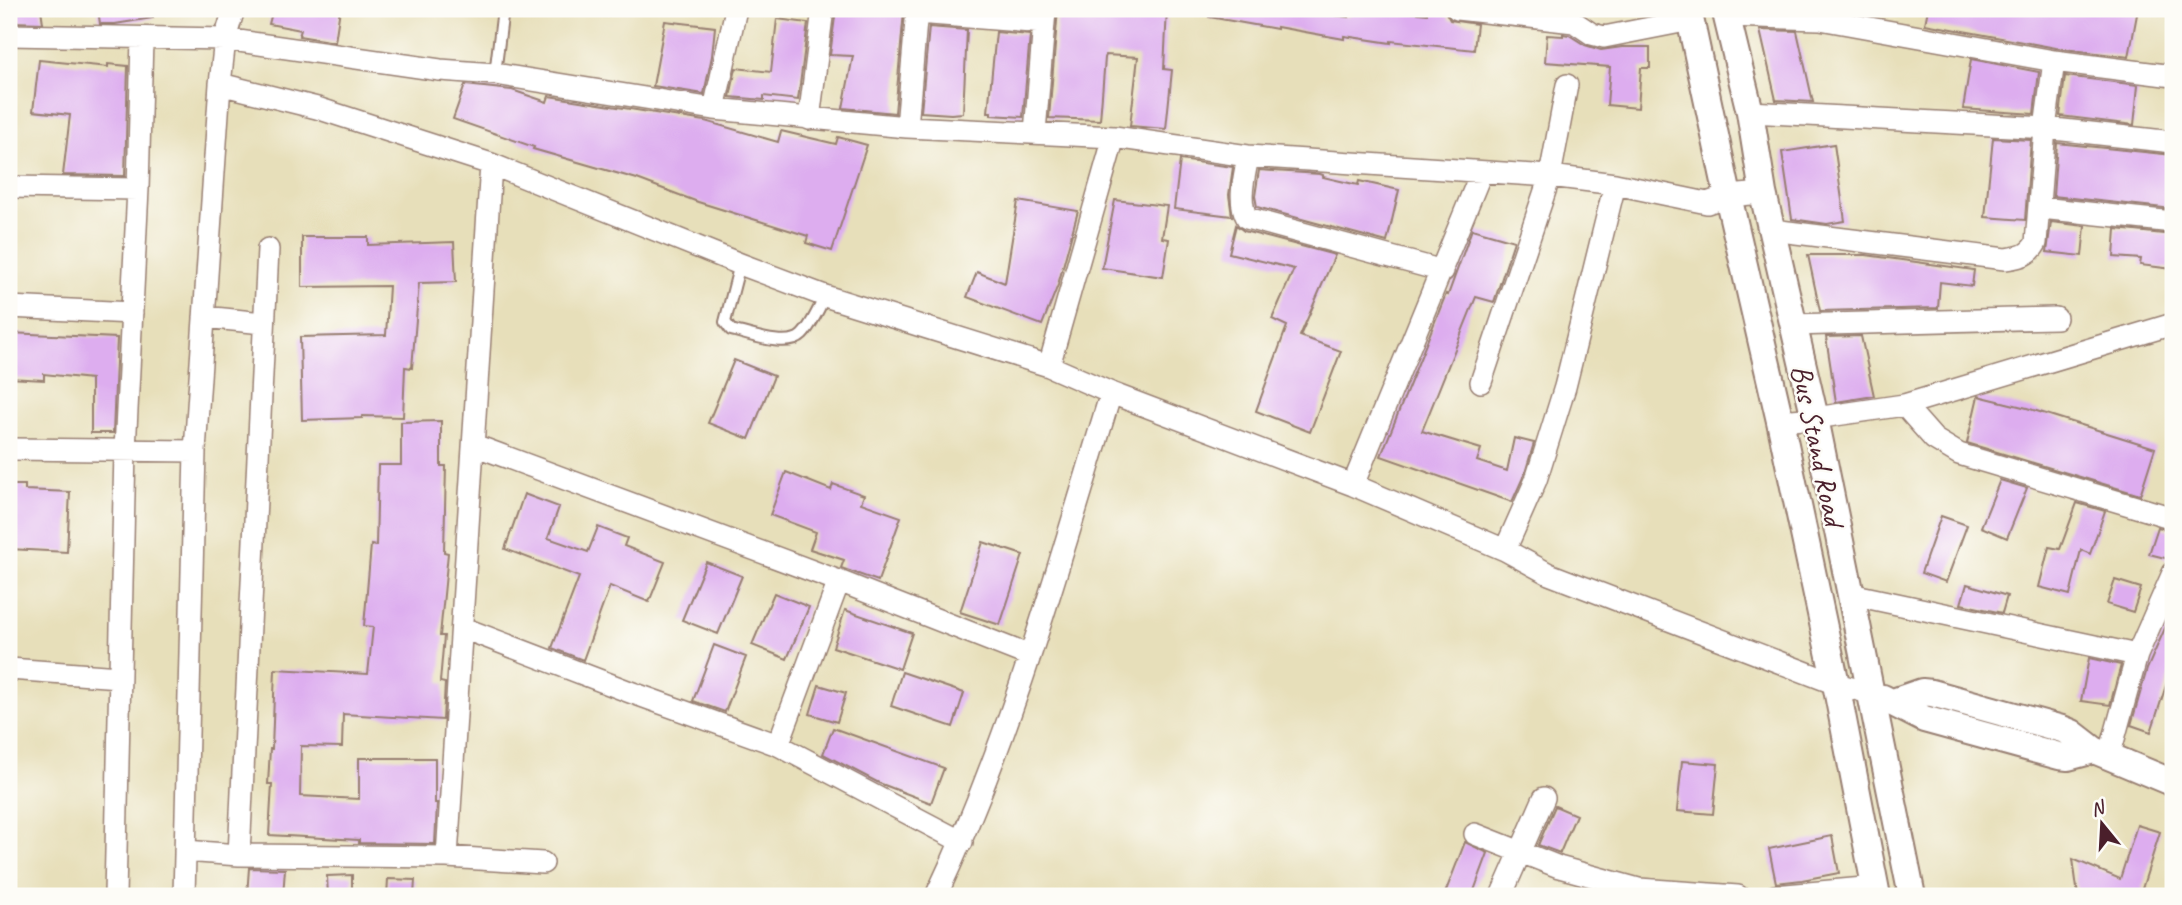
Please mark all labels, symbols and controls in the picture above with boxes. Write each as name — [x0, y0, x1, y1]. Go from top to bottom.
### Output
street label: Bus Stand Road — [1782, 361, 1854, 533]
north arrow — [2066, 790, 2136, 860]
text: N — [2088, 795, 2109, 822]

